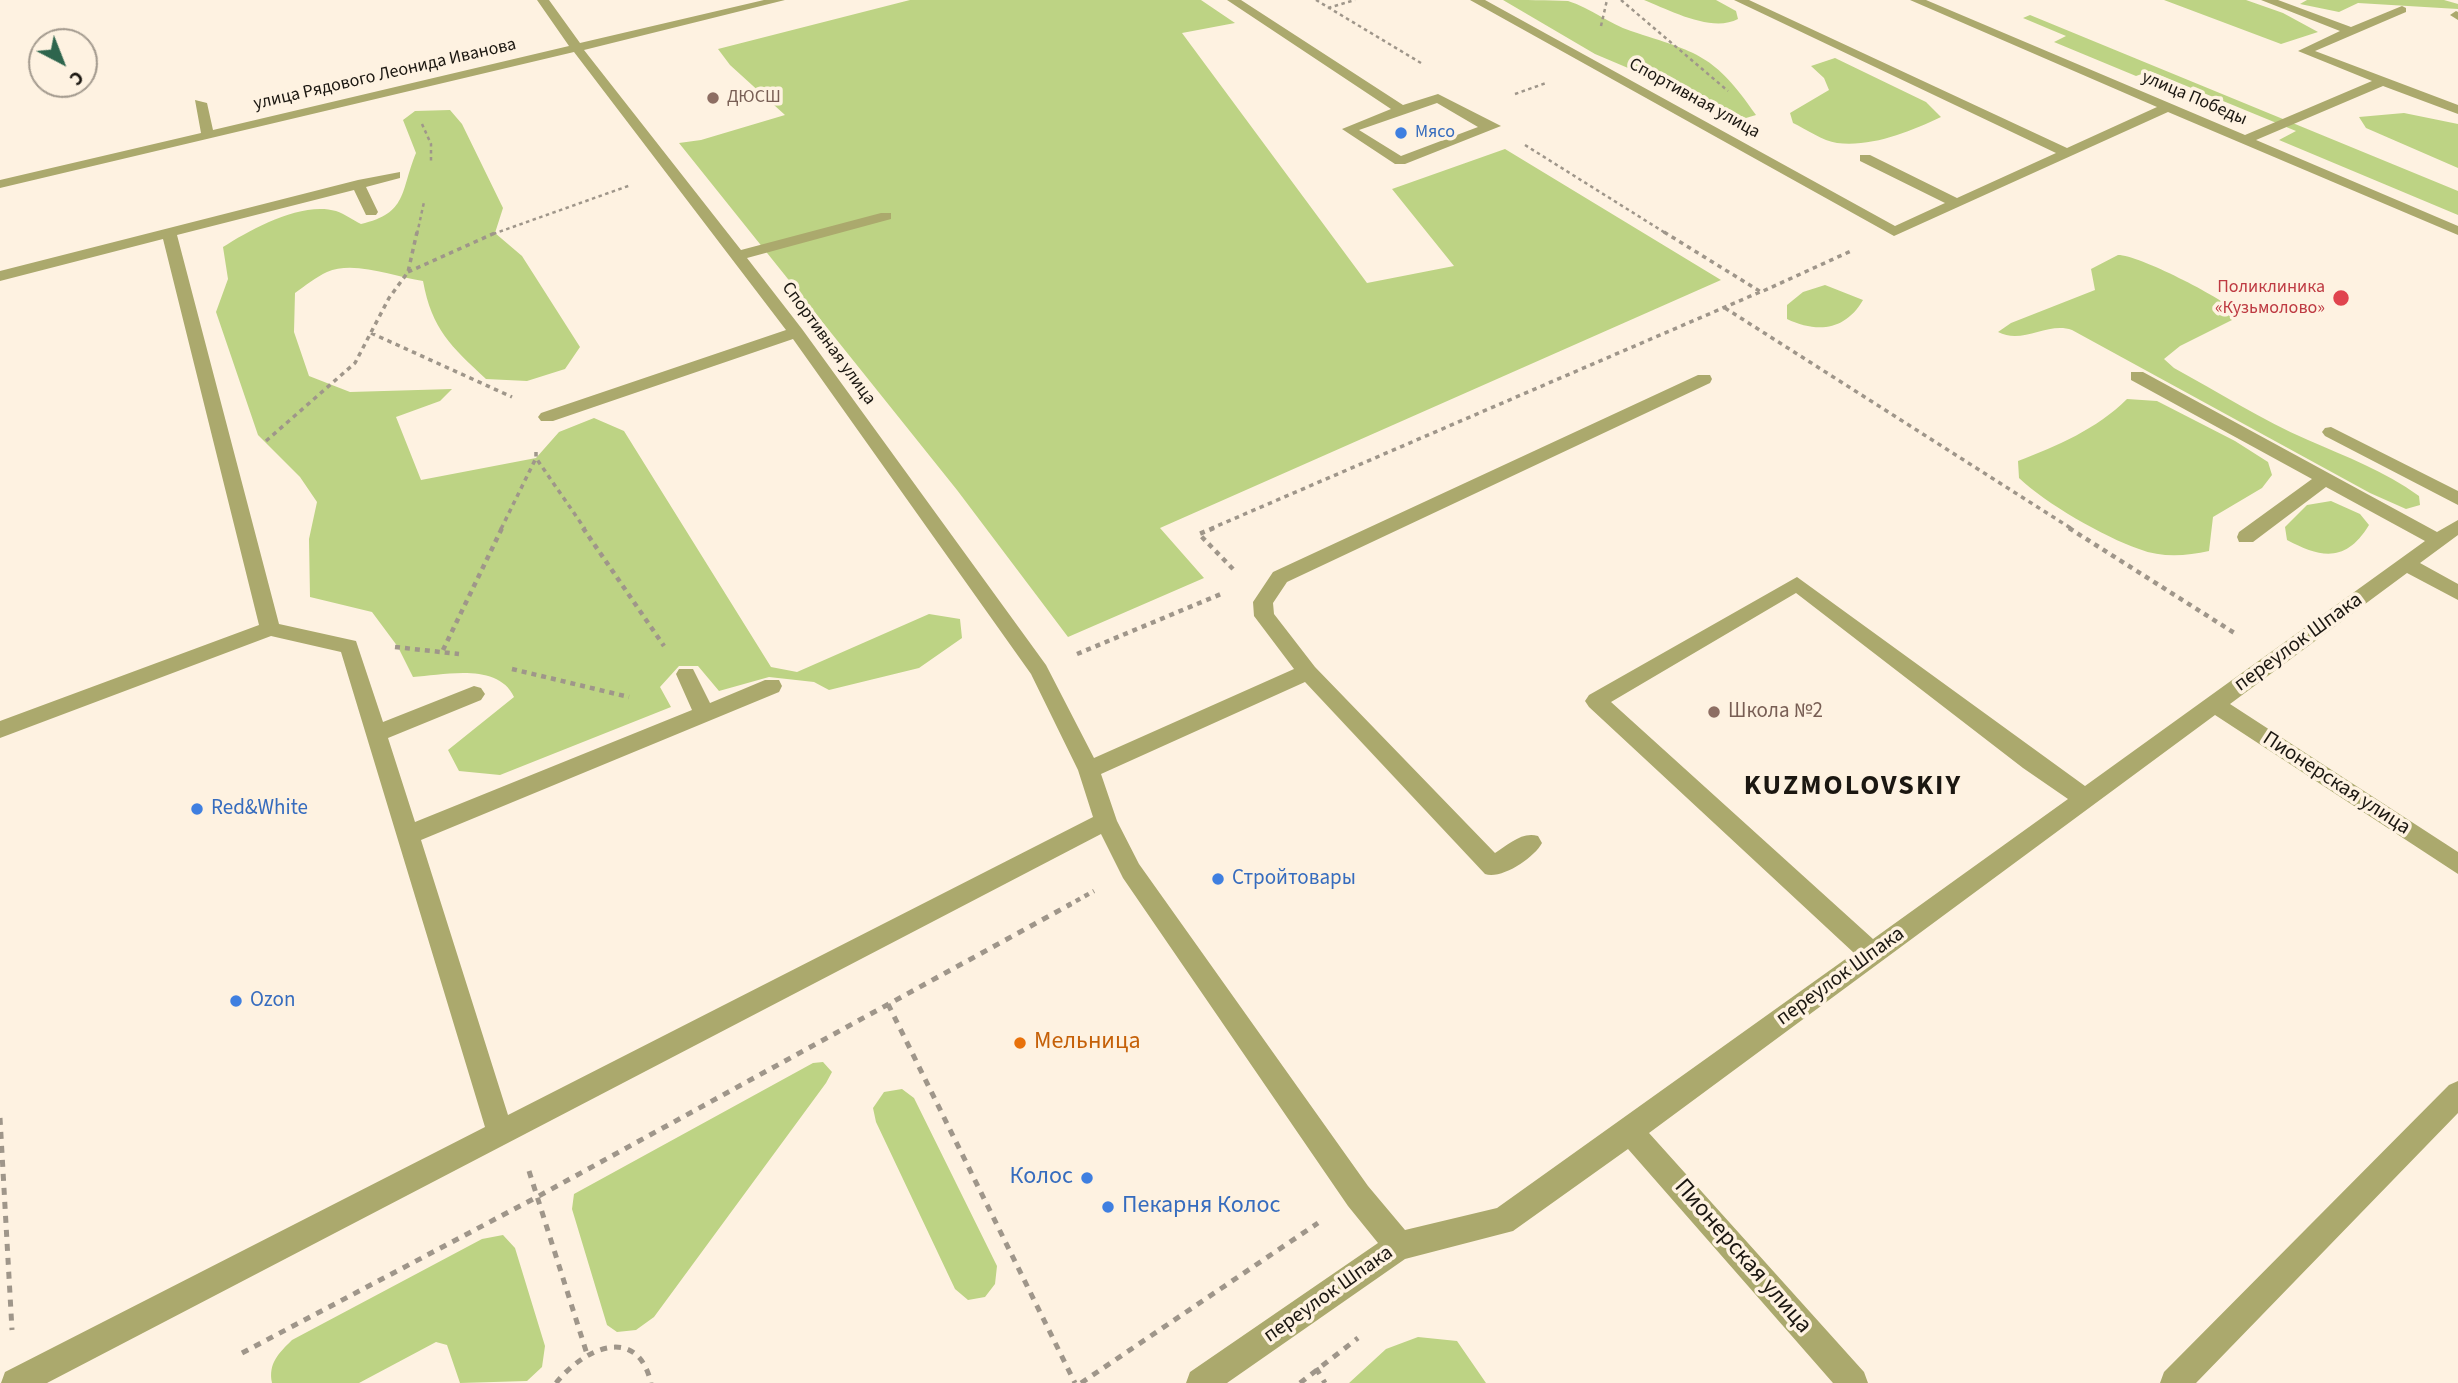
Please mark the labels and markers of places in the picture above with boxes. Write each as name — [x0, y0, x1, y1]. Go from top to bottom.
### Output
place label: ДЮСШ — [727, 87, 781, 109]
marker: ДЮСШ — [705, 90, 721, 106]
place label: Мясо — [1415, 122, 1455, 144]
marker: Мясо — [1393, 125, 1409, 141]
place label: Поликлиника «Кузьмолово» — [2215, 277, 2325, 320]
marker: Поликлиника «Кузьмолово» — [2331, 288, 2351, 308]
place label: Школа №2 — [1728, 699, 1823, 725]
marker: Школа №2 — [1706, 704, 1722, 720]
place label: Red&White — [211, 796, 308, 822]
marker: Red&White — [189, 801, 205, 817]
place label: Стройтовары — [1232, 866, 1356, 892]
marker: Стройтовары — [1210, 871, 1226, 887]
place label: Ozon — [250, 988, 295, 1014]
marker: Ozon — [228, 993, 244, 1009]
place label: Мельница — [1034, 1029, 1141, 1057]
marker: Мельница — [1012, 1035, 1028, 1051]
place label: Колос — [1010, 1164, 1073, 1192]
marker: Колос — [1079, 1170, 1095, 1186]
place label: Пекарня Колос — [1122, 1193, 1281, 1221]
marker: Пекарня Колос — [1100, 1199, 1116, 1215]

